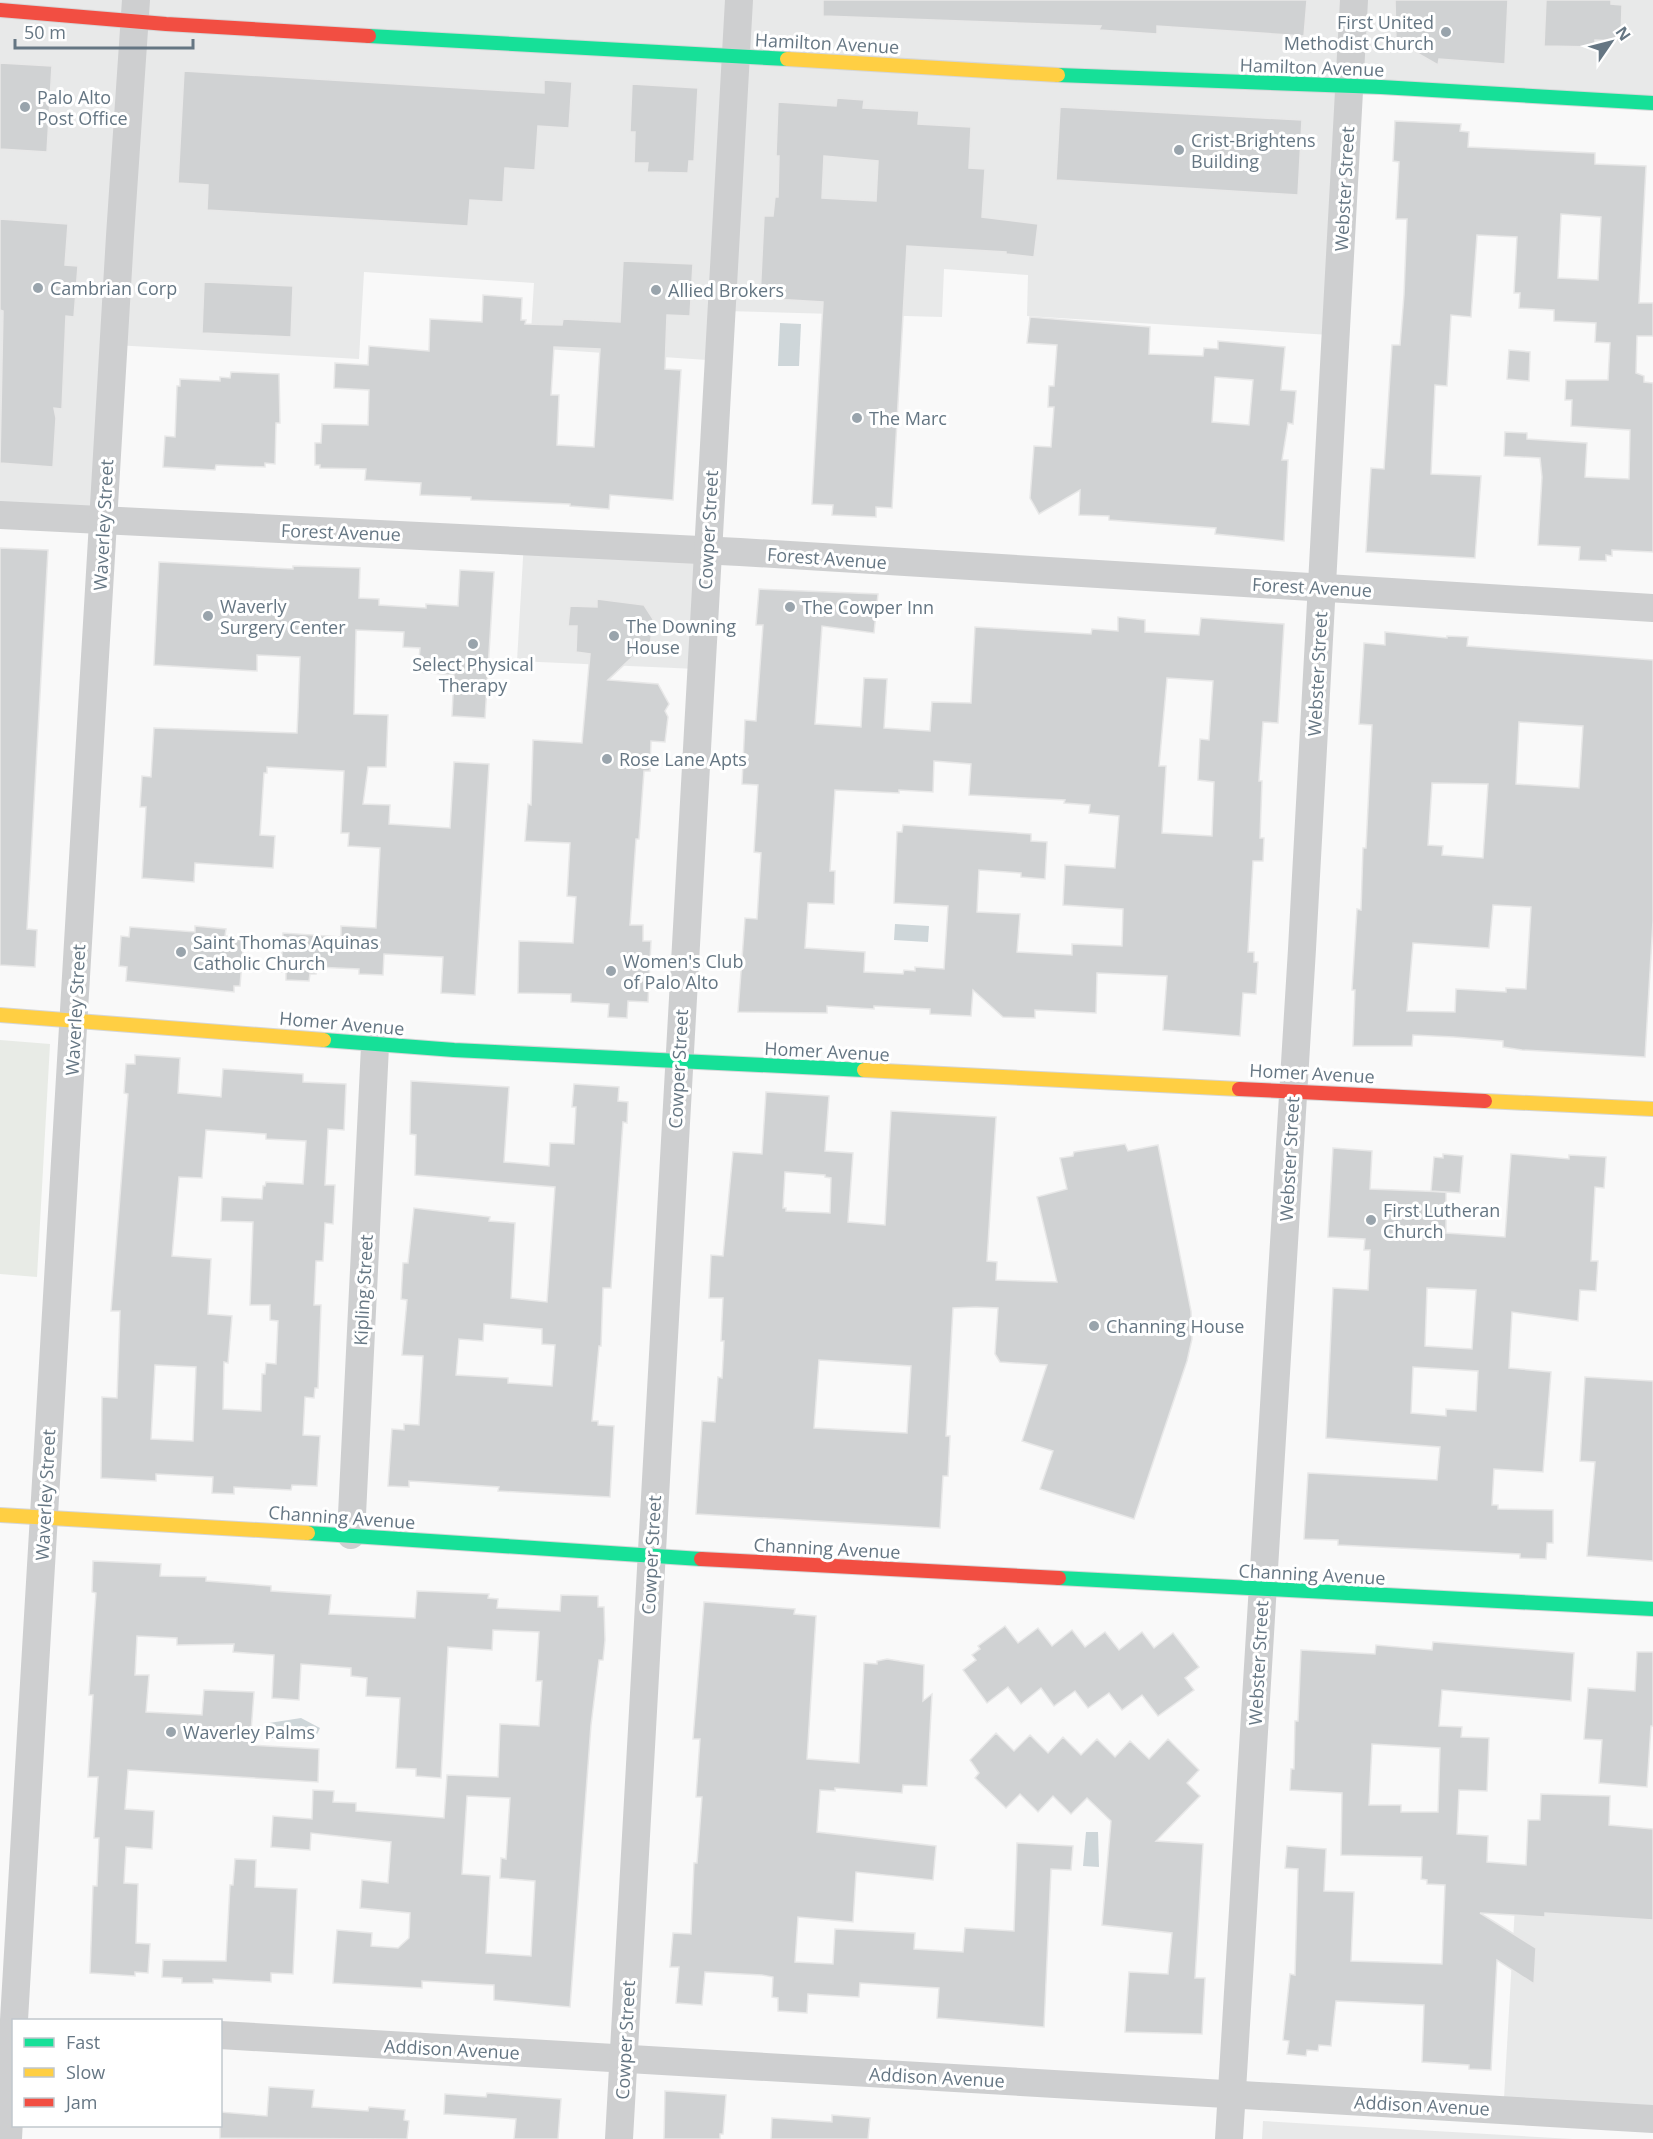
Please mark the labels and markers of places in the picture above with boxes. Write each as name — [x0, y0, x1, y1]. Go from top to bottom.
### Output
place label: First United Methodist Church — [1284, 10, 1434, 55]
marker: First United Methodist Church — [1439, 25, 1453, 39]
place label: Palo Alto Post Office — [37, 85, 128, 130]
marker: Palo Alto Post Office — [18, 100, 32, 114]
place label: Crist-Brightens Building — [1191, 128, 1316, 173]
marker: Crist-Brightens Building — [1172, 143, 1186, 157]
place label: Cambrian Corp — [50, 276, 177, 300]
place label: Allied Brokers — [668, 278, 784, 302]
marker: Cambrian Corp — [31, 281, 45, 295]
marker: Allied Brokers — [649, 283, 663, 297]
place label: The Marc — [869, 406, 947, 430]
marker: The Marc — [850, 411, 864, 425]
place label: Waverly Surgery Center — [220, 594, 346, 639]
place label: The Cowper Inn — [802, 595, 934, 619]
marker: The Cowper Inn — [783, 600, 797, 614]
marker: Waverly Surgery Center — [201, 609, 215, 623]
place label: The Downing House — [626, 614, 736, 659]
marker: The Downing House — [607, 629, 621, 643]
marker: Select Physical Therapy — [466, 637, 480, 651]
place label: Select Physical Therapy — [412, 652, 534, 697]
place label: Rose Lane Apts — [619, 747, 747, 771]
marker: Rose Lane Apts — [600, 752, 614, 766]
place label: Saint Thomas Aquinas Catholic Church — [193, 930, 379, 975]
marker: Saint Thomas Aquinas Catholic Church — [174, 945, 188, 959]
place label: Women's Club of Palo Alto — [623, 949, 743, 994]
marker: Women's Club of Palo Alto — [604, 964, 618, 978]
place label: First Lutheran Church — [1383, 1198, 1500, 1243]
marker: First Lutheran Church — [1364, 1213, 1378, 1227]
place label: Channing House — [1106, 1314, 1244, 1338]
marker: Channing House — [1087, 1319, 1101, 1333]
place label: Waverley Palms — [183, 1720, 315, 1744]
marker: Waverley Palms — [164, 1725, 178, 1739]

